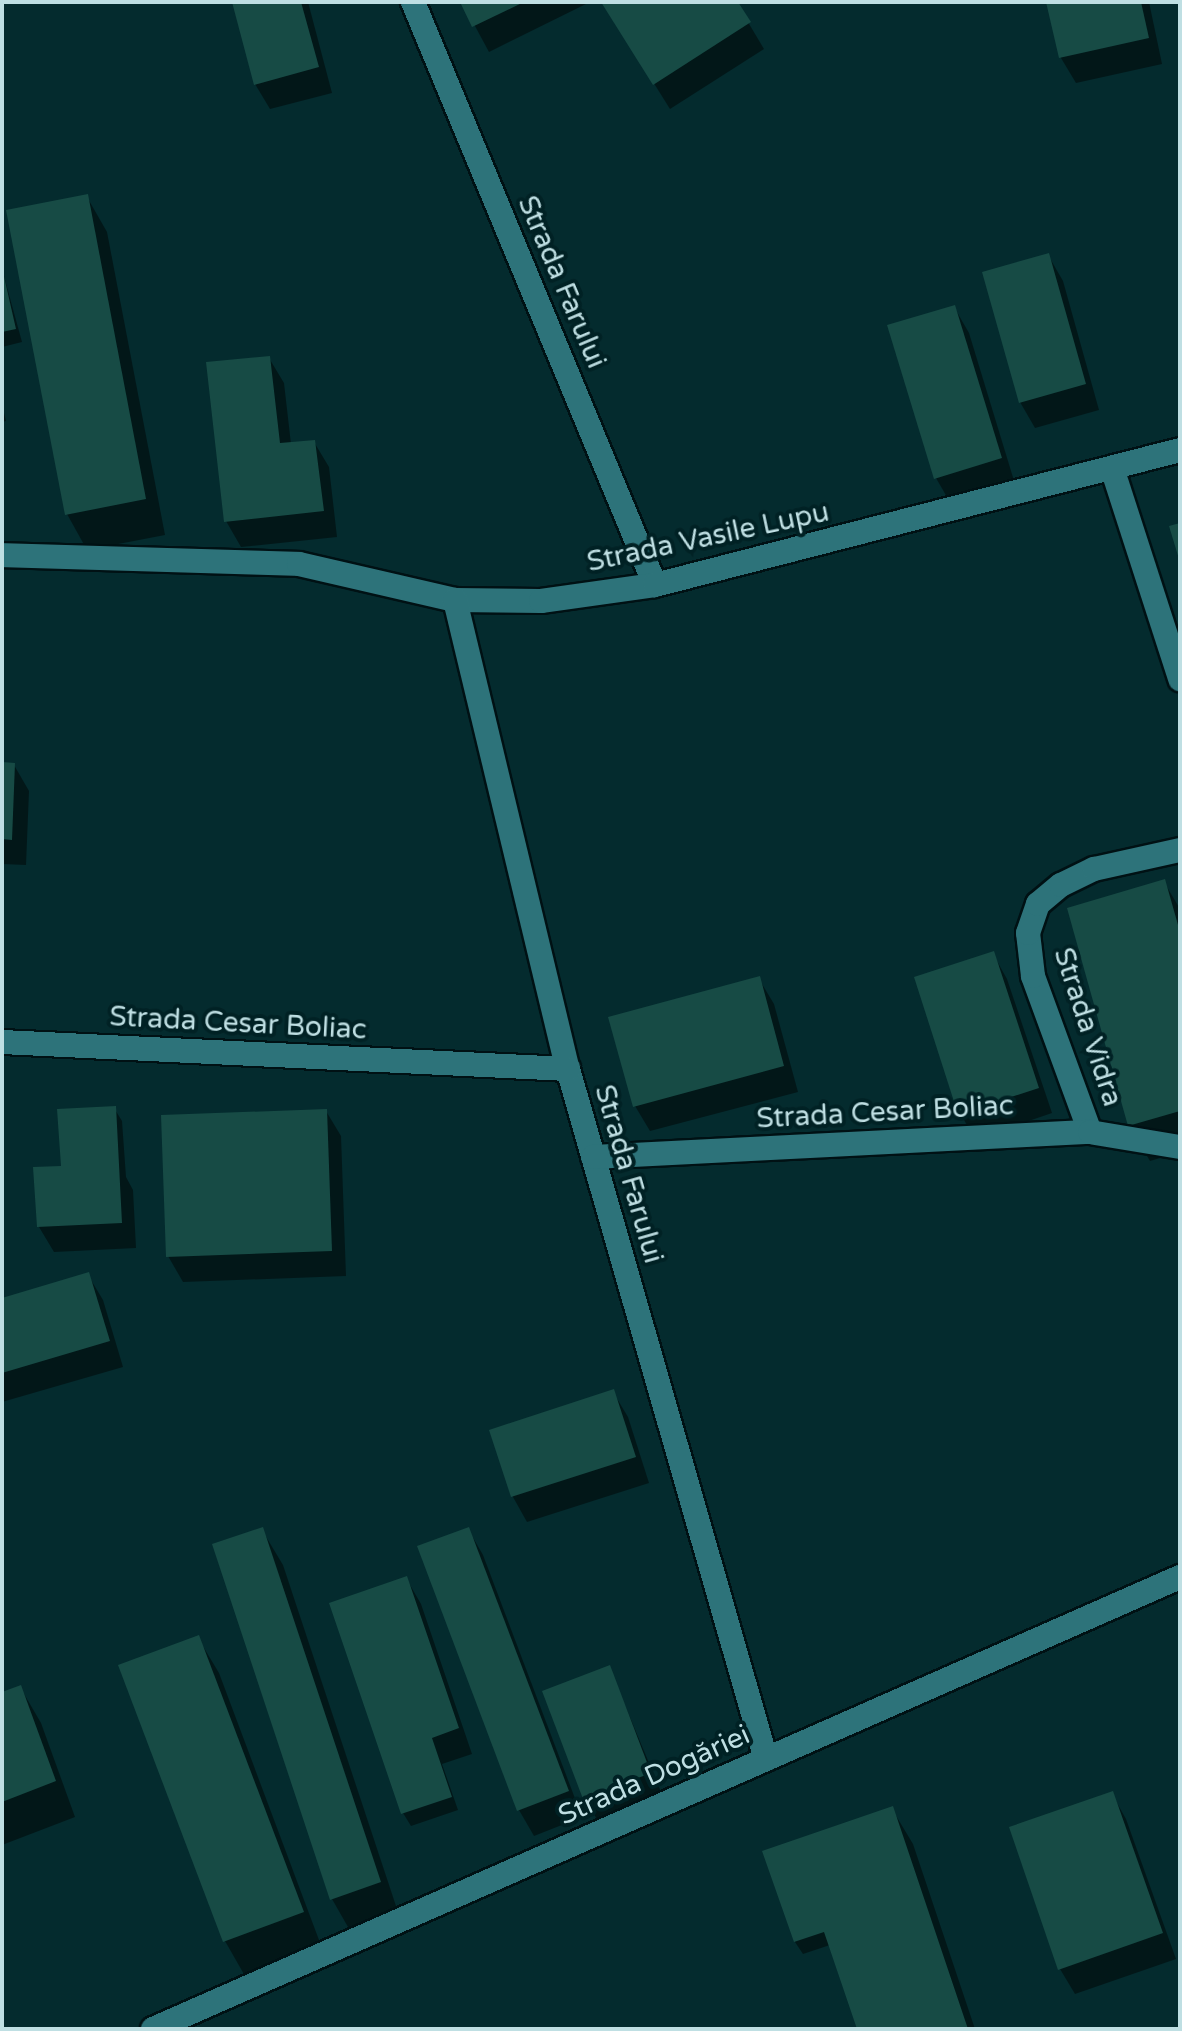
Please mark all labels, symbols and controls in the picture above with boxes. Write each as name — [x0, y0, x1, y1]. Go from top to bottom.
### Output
street label: Strada Farului — [511, 191, 613, 373]
street label: Strada Vasile Lupu — [584, 495, 832, 579]
street label: Strada Vidra — [1047, 943, 1129, 1111]
street label: Strada Cesar Boliac — [109, 999, 367, 1047]
street label: Strada Farului — [588, 1081, 670, 1267]
street label: Strada Cesar Boliac — [756, 1088, 1014, 1136]
street label: Strada Dogăriei — [553, 1718, 755, 1832]

